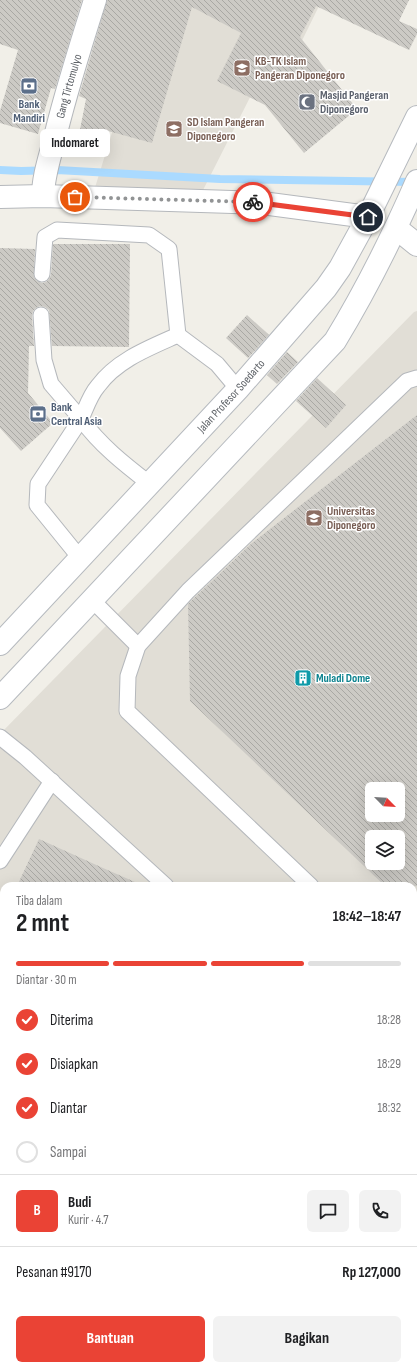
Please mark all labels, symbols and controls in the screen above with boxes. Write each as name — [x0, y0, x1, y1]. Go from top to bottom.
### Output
street label: Gang Tirtomulyo — [53, 52, 86, 120]
place label: KB-TK Islam Pangeran Diponegoro — [255, 54, 345, 83]
school or university icon: KB-TK Islam Pangeran Diponegoro — [232, 58, 252, 78]
bank icon: Bank Mandiri — [19, 76, 39, 96]
place label: Masjid Pangeran Diponegoro — [320, 88, 388, 117]
mosque icon: Masjid Pangeran Diponegoro — [297, 92, 317, 112]
place label: Bank Mandiri — [13, 97, 45, 126]
place label: SD Islam Pangeran Diponegoro — [187, 115, 264, 144]
school or university icon: SD Islam Pangeran Diponegoro — [164, 119, 184, 139]
callout: Indomaret — [40, 129, 110, 157]
text: Indomaret — [51, 135, 99, 151]
pin — [58, 180, 92, 214]
courier — [233, 182, 273, 222]
icon: bag — [64, 186, 86, 208]
icon: bike — [242, 191, 264, 213]
pin — [351, 200, 385, 234]
icon: home — [357, 206, 379, 228]
street label: Jalan Profesor Soedarto — [194, 356, 268, 437]
place label: Bank Central Asia — [51, 400, 102, 429]
bank icon: Bank Central Asia — [28, 404, 48, 424]
place label: Universitas Diponegoro — [327, 504, 376, 533]
school or university icon: Universitas Diponegoro — [304, 508, 324, 528]
building icon: Muladi Dome — [293, 668, 313, 688]
place label: Muladi Dome — [316, 671, 370, 686]
north arrow — [365, 782, 405, 822]
map controls — [365, 782, 405, 870]
button: layers — [365, 830, 405, 870]
text: Tiba dalam — [16, 893, 62, 909]
text: 18:42–18:47 — [333, 907, 401, 926]
text: 2 mnt — [16, 908, 69, 939]
text: Diantar · 30 m — [16, 972, 77, 988]
icon: check — [16, 1009, 38, 1031]
text: Diterima — [50, 1011, 93, 1030]
text: 18:28 — [377, 1012, 401, 1028]
icon: check — [16, 1053, 38, 1075]
text: Disiapkan — [50, 1055, 98, 1074]
text: 18:29 — [377, 1056, 401, 1072]
icon: check — [16, 1097, 38, 1119]
text: Diantar — [50, 1099, 87, 1118]
text: 18:32 — [377, 1100, 401, 1116]
text: Sampai — [50, 1143, 87, 1162]
button: chat — [307, 1190, 349, 1232]
button: phone — [359, 1190, 401, 1232]
text: Budi — [68, 1193, 91, 1212]
text: B — [33, 1201, 41, 1220]
text: Kurir · 4.7 — [68, 1212, 108, 1228]
text: Pesanan #9170 — [16, 1263, 92, 1282]
text: Rp 127,000 — [342, 1263, 401, 1282]
button: Bantuan — [16, 1316, 205, 1362]
button: Bagikan — [213, 1316, 401, 1362]

